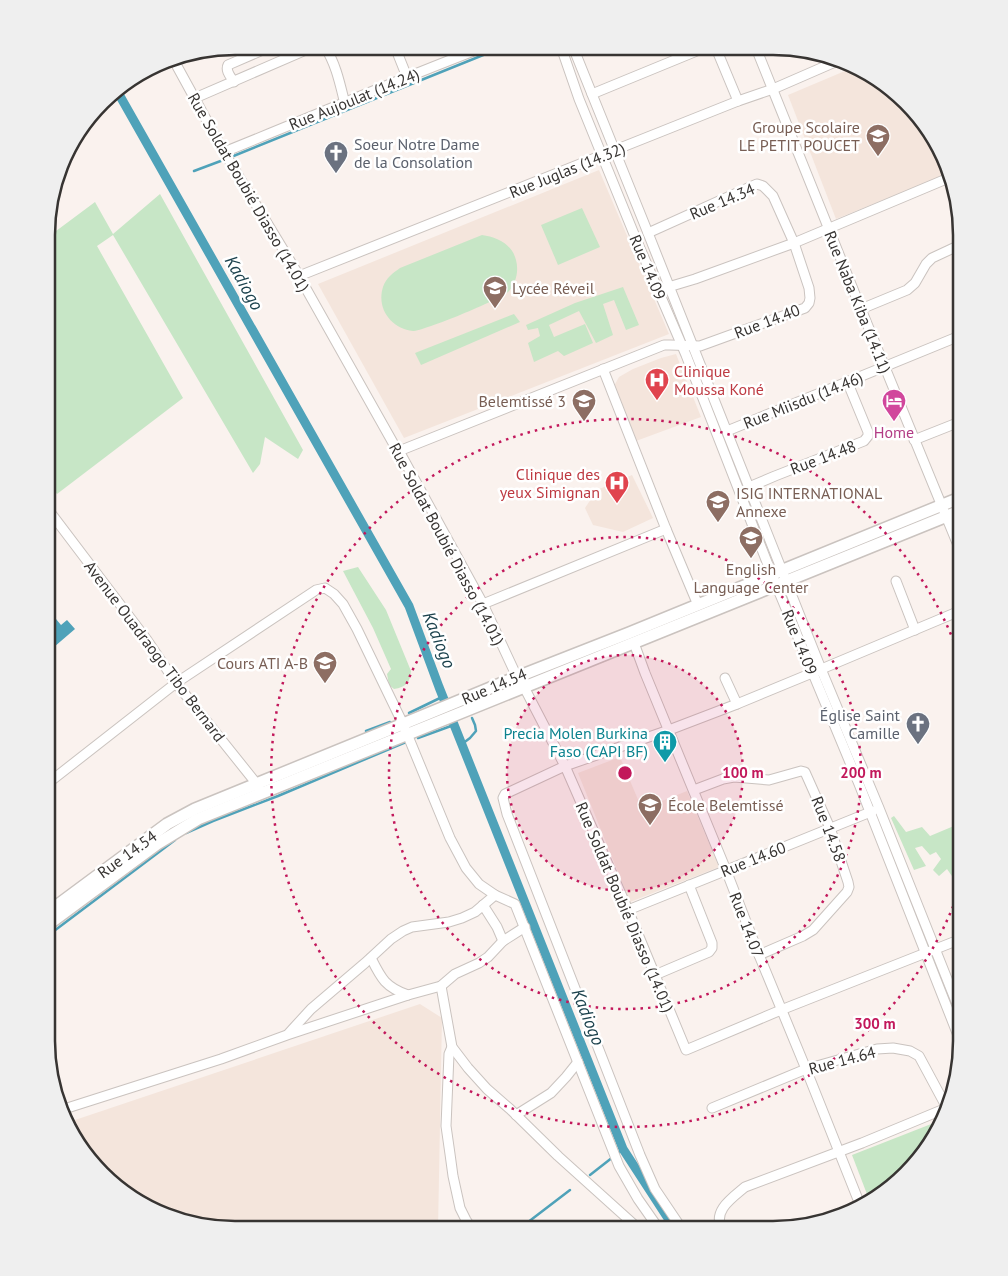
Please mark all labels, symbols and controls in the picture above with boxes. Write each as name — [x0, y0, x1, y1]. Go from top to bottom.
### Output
street label: Rue Aujoulat (14.24) — [286, 64, 422, 134]
street label: Rue Soldat Boubié Diasso (14.01) — [184, 89, 314, 295]
place label: Groupe Scolaire LE PETIT POUCET — [739, 117, 860, 155]
school or university icon: Groupe Scolaire LE PETIT POUCET — [865, 123, 891, 157]
place label: Soeur Notre Dame de la Consolation — [354, 134, 480, 172]
street label: Rue Juglas (14.32) — [506, 138, 628, 202]
church icon: Soeur Notre Dame de la Consolation — [323, 140, 349, 174]
street label: Rue 14.34 — [686, 178, 758, 224]
street label: Rue Naba Kiba (14.11) — [820, 228, 896, 376]
street label: Rue 14.09 — [625, 231, 671, 303]
water label: Kadiogo — [220, 251, 269, 314]
school or university icon: Lycée Réveil — [482, 275, 508, 309]
place label: Lycée Réveil — [512, 278, 595, 298]
street label: Rue 14.40 — [731, 299, 803, 343]
place label: Clinique Moussa Koné — [674, 361, 764, 399]
hospital icon: Clinique Moussa Koné — [644, 367, 670, 401]
street label: Rue Miisdu (14.46) — [740, 367, 866, 433]
school or university icon: Belemtissé 3 — [571, 388, 597, 422]
hotel icon: Home — [881, 388, 907, 422]
place label: Belemtissé 3 — [478, 391, 566, 411]
place label: Home — [874, 422, 914, 442]
street label: Rue 14.48 — [787, 435, 859, 479]
street label: Rue Soldat Boubié Diasso (14.01) — [385, 439, 509, 649]
place label: Clinique des yeux Simignan — [500, 464, 600, 502]
hospital icon: Clinique des yeux Simignan — [604, 470, 630, 504]
place label: ISIG INTERNATIONAL Annexe — [736, 483, 882, 521]
school or university icon: ISIG INTERNATIONAL Annexe — [705, 489, 731, 523]
school or university icon: English Language Center — [738, 525, 764, 559]
street label: Avenue Ouadraogo Tibo Bernard — [80, 557, 230, 745]
place label: English Language Center — [693, 559, 809, 597]
street label: Rue 14.09 — [778, 606, 822, 678]
water label: Kadiogo — [418, 608, 461, 672]
school or university icon: Cours ATI A-B — [312, 650, 338, 684]
place label: Cours ATI A-B — [217, 653, 308, 673]
street label: Rue 14.54 — [458, 663, 530, 709]
place label: Église Saint Camille — [820, 705, 901, 743]
church icon: Église Saint Camille — [905, 711, 931, 745]
place label: Precia Molen Burkina Faso (CAPI BF) — [503, 723, 648, 761]
building icon: Precia Molen Burkina Faso (CAPI BF) — [652, 729, 678, 763]
text: 100 m — [722, 763, 764, 782]
text: 200 m — [840, 763, 882, 782]
centre of rings — [616, 764, 634, 782]
school or university icon: École Belemtissé — [637, 792, 663, 826]
street label: Rue 14.58 — [807, 793, 851, 865]
place label: École Belemtissé — [668, 795, 784, 815]
street label: Rue Soldat Boubié Diasso (14.01) — [572, 799, 678, 1015]
street label: Rue 14.54 — [93, 826, 161, 882]
street label: Rue 14.60 — [717, 837, 789, 881]
street label: Rue 14.07 — [725, 889, 769, 961]
water label: Kadiogo — [567, 985, 610, 1049]
text: 300 m — [854, 1014, 896, 1033]
street label: Rue 14.64 — [806, 1041, 878, 1079]

